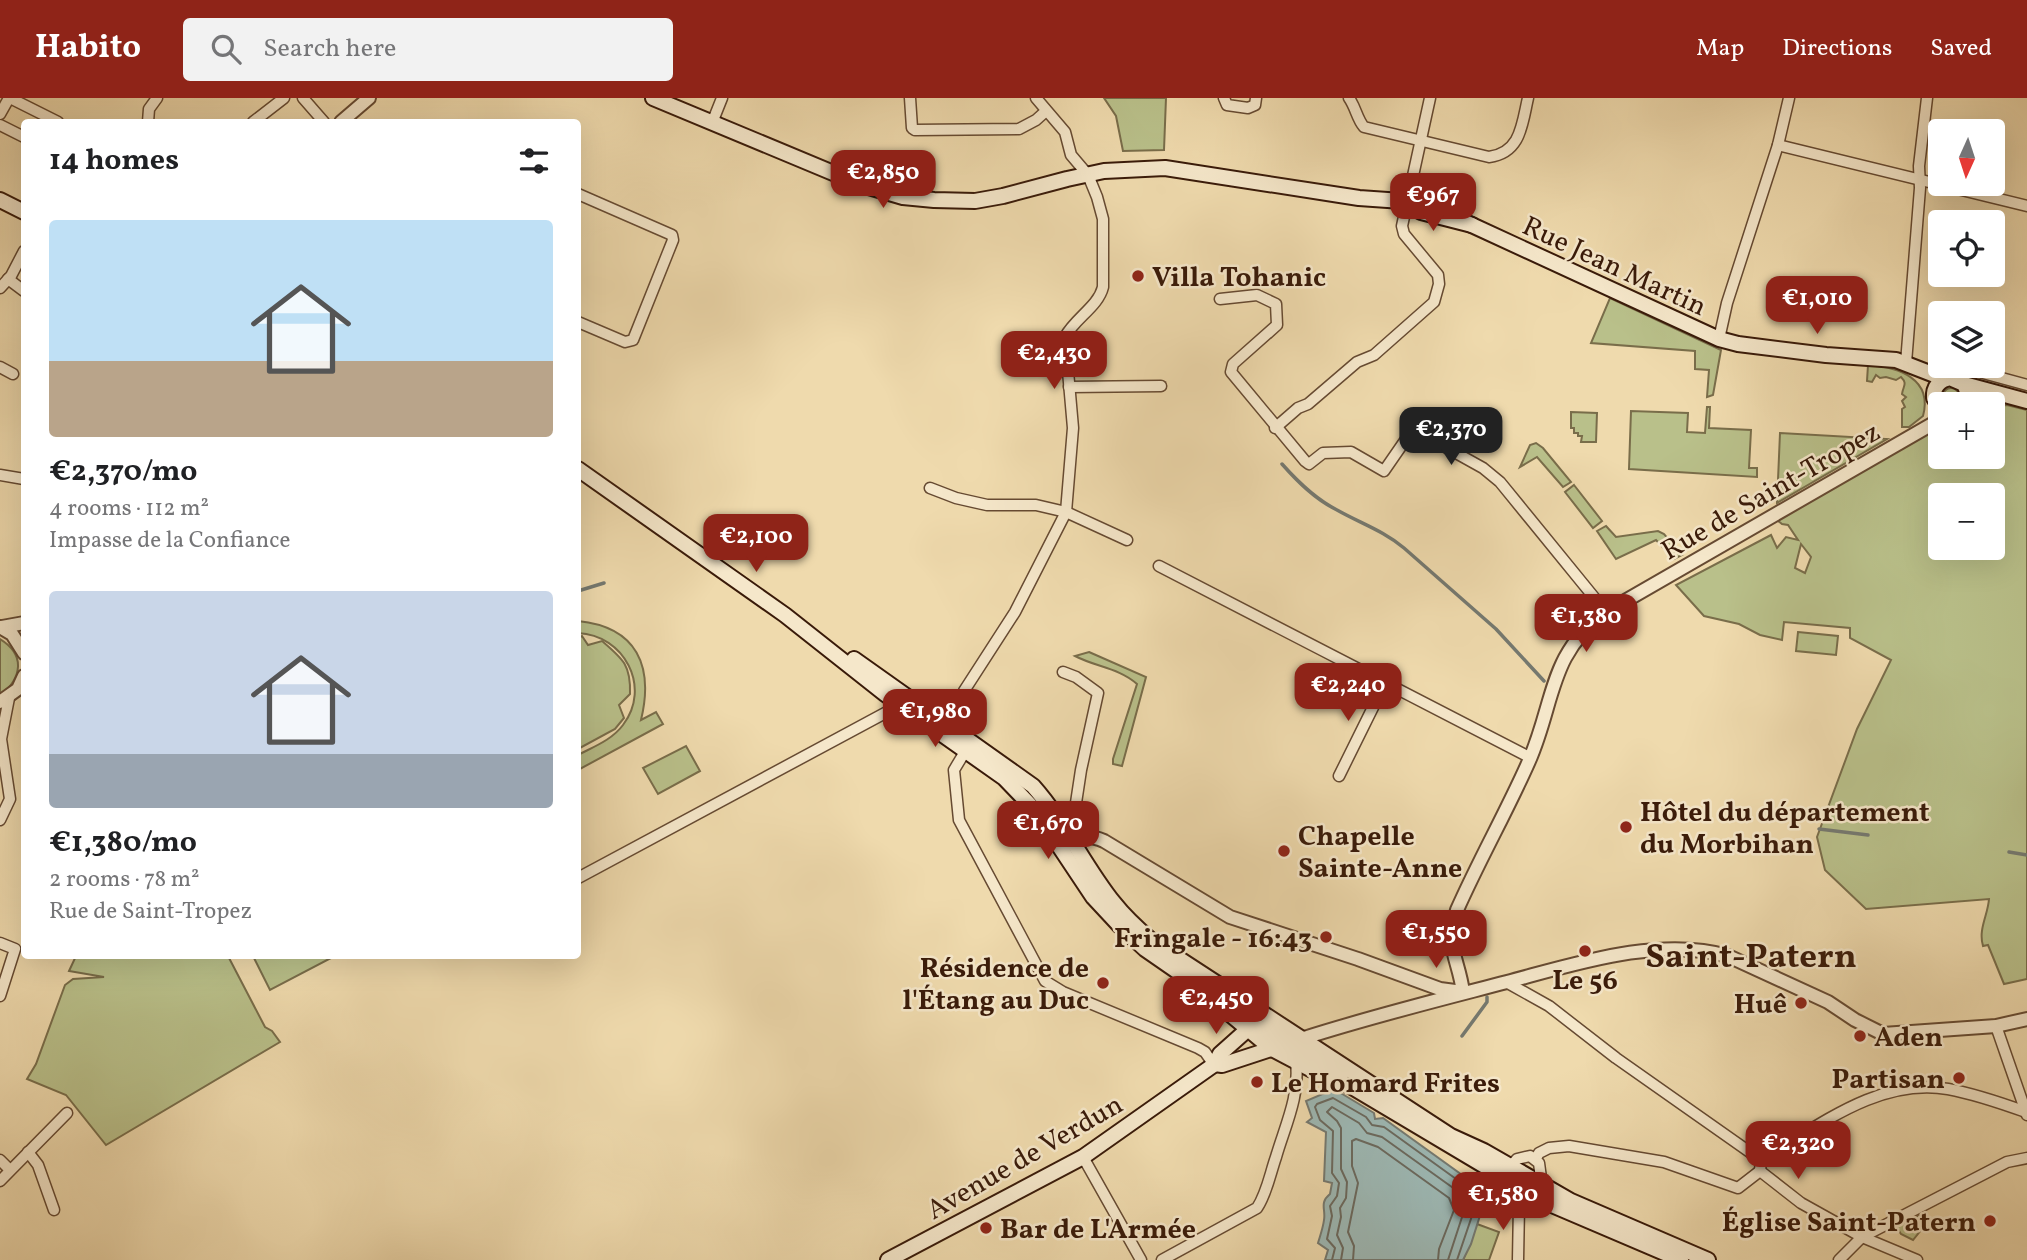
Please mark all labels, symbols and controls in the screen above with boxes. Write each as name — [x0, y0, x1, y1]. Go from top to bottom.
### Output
search box — [183, 18, 673, 81]
text: Habito — [35, 26, 141, 72]
icon: search — [207, 30, 245, 68]
text: Search here — [263, 31, 396, 67]
text: Map — [1696, 32, 1744, 66]
text: Directions — [1782, 32, 1892, 66]
text: Saved — [1930, 32, 1992, 66]
north arrow — [1928, 119, 2006, 196]
map controls — [1928, 119, 2005, 560]
text: 14 homes — [49, 140, 179, 182]
icon: filters — [515, 142, 553, 180]
pin: €2,850 — [826, 150, 940, 210]
text: €2,850 — [847, 157, 919, 189]
pin: €967 — [1392, 174, 1474, 233]
text: €967 — [1406, 180, 1460, 212]
street label: Rue Jean Martin — [1515, 207, 1712, 327]
button: locate — [1928, 210, 2005, 287]
place label: Villa Tohanic — [1152, 259, 1326, 298]
icon: home — [238, 266, 364, 392]
marker: Villa Tohanic — [1130, 268, 1146, 284]
pin: €1,010 — [1760, 276, 1874, 336]
text: €1,010 — [1782, 283, 1852, 315]
button: layers — [1928, 301, 2005, 378]
pin: €2,430 — [997, 331, 1111, 391]
text: €2,430 — [1017, 338, 1091, 370]
button: + — [1928, 392, 2005, 469]
pin: €2,370 — [1394, 408, 1508, 467]
text: €2,370 — [1415, 414, 1487, 446]
street label: Rue de Saint-Tropez — [1655, 414, 1888, 571]
text: €2,370/mo — [49, 451, 197, 493]
button: − — [1928, 483, 2005, 560]
text: 4 rooms · 112 m² — [49, 493, 209, 525]
pin: €2,100 — [699, 514, 813, 574]
text: €2,100 — [719, 521, 793, 553]
text: Impasse de la Confiance — [49, 525, 291, 557]
pin: €1,380 — [1529, 594, 1643, 654]
text: €1,380 — [1551, 601, 1621, 633]
icon: home — [238, 637, 364, 763]
pin: €2,240 — [1291, 664, 1405, 723]
text: €2,240 — [1311, 670, 1385, 702]
pin: €1,980 — [878, 690, 992, 749]
text: €1,980 — [899, 696, 971, 728]
place label: Hôtel du département du Morbihan — [1640, 794, 1929, 865]
pin: €1,670 — [991, 802, 1105, 861]
text: €1,670 — [1013, 808, 1083, 840]
place label: Chapelle Sainte-Anne — [1298, 818, 1462, 889]
marker: Hôtel du département du Morbihan — [1618, 819, 1634, 835]
text: €1,380/mo — [49, 822, 197, 864]
marker: Chapelle Sainte-Anne — [1276, 843, 1292, 859]
text: 2 rooms · 78 m² — [49, 864, 200, 896]
text: Rue de Saint-Tropez — [49, 896, 252, 928]
pin: €1,550 — [1379, 910, 1493, 970]
text: €1,550 — [1402, 917, 1470, 949]
place label: Fringale - 16:43 — [1114, 920, 1312, 959]
marker: Fringale - 16:43 — [1318, 929, 1334, 945]
district label: Saint-Patern — [1645, 934, 1857, 982]
marker: Le 56 — [1577, 943, 1593, 959]
place label: Résidence de l'Étang au Duc — [902, 950, 1089, 1021]
place label: Le 56 — [1552, 962, 1618, 1001]
marker: Résidence de l'Étang au Duc — [1095, 975, 1111, 991]
pin: €2,450 — [1159, 976, 1273, 1036]
text: €2,450 — [1179, 983, 1253, 1015]
place label: Huê — [1734, 986, 1787, 1025]
marker: Huê — [1793, 995, 1809, 1011]
place label: Aden — [1874, 1019, 1943, 1058]
marker: Aden — [1852, 1028, 1868, 1044]
place label: Partisan — [1831, 1061, 1945, 1100]
place label: Le Homard Frites — [1271, 1065, 1500, 1104]
marker: Partisan — [1951, 1070, 1967, 1086]
marker: Le Homard Frites — [1249, 1074, 1265, 1090]
street label: Avenue de Verdun — [920, 1086, 1131, 1230]
pin: €2,320 — [1741, 1122, 1855, 1181]
text: €2,320 — [1762, 1128, 1834, 1160]
pin: €1,580 — [1446, 1172, 1560, 1232]
text: €1,580 — [1468, 1179, 1538, 1211]
place label: Église Saint-Patern — [1722, 1204, 1976, 1243]
place label: Bar de L'Armée — [1000, 1211, 1196, 1250]
marker: Église Saint-Patern — [1982, 1213, 1998, 1229]
marker: Bar de L'Armée — [978, 1220, 994, 1236]

